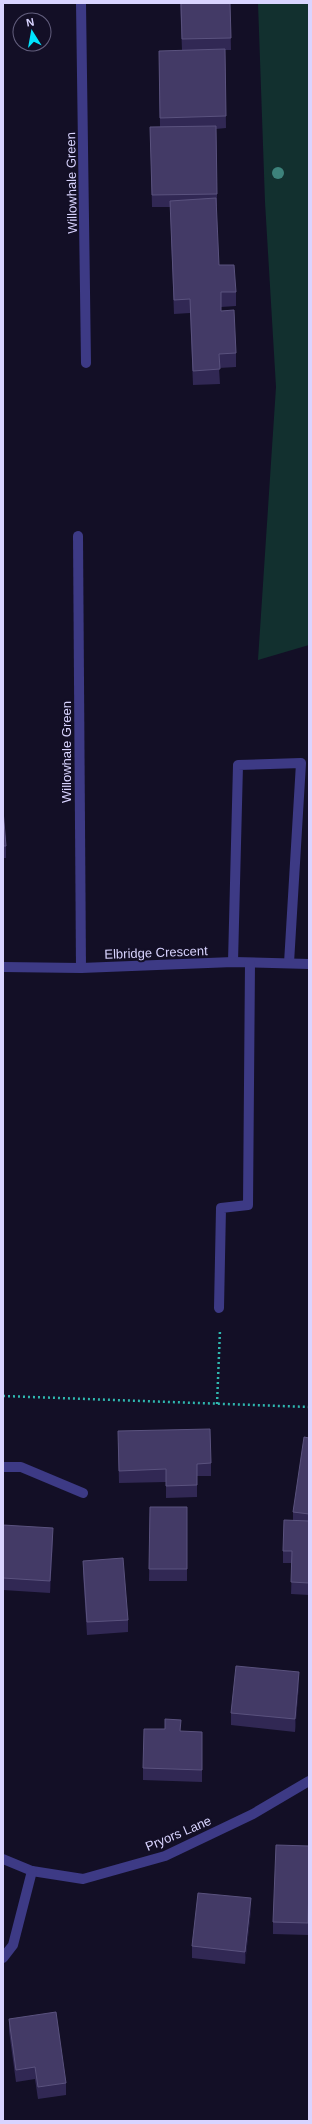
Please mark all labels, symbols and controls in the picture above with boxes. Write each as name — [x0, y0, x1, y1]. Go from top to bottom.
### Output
north arrow — [12, 12, 52, 52]
text: N — [25, 16, 35, 29]
street label: Willowhale Green — [63, 132, 80, 234]
street label: Willowhale Green — [59, 701, 74, 803]
street label: Elbridge Crescent — [104, 943, 208, 962]
street label: Pryors Lane — [143, 1813, 213, 1854]

